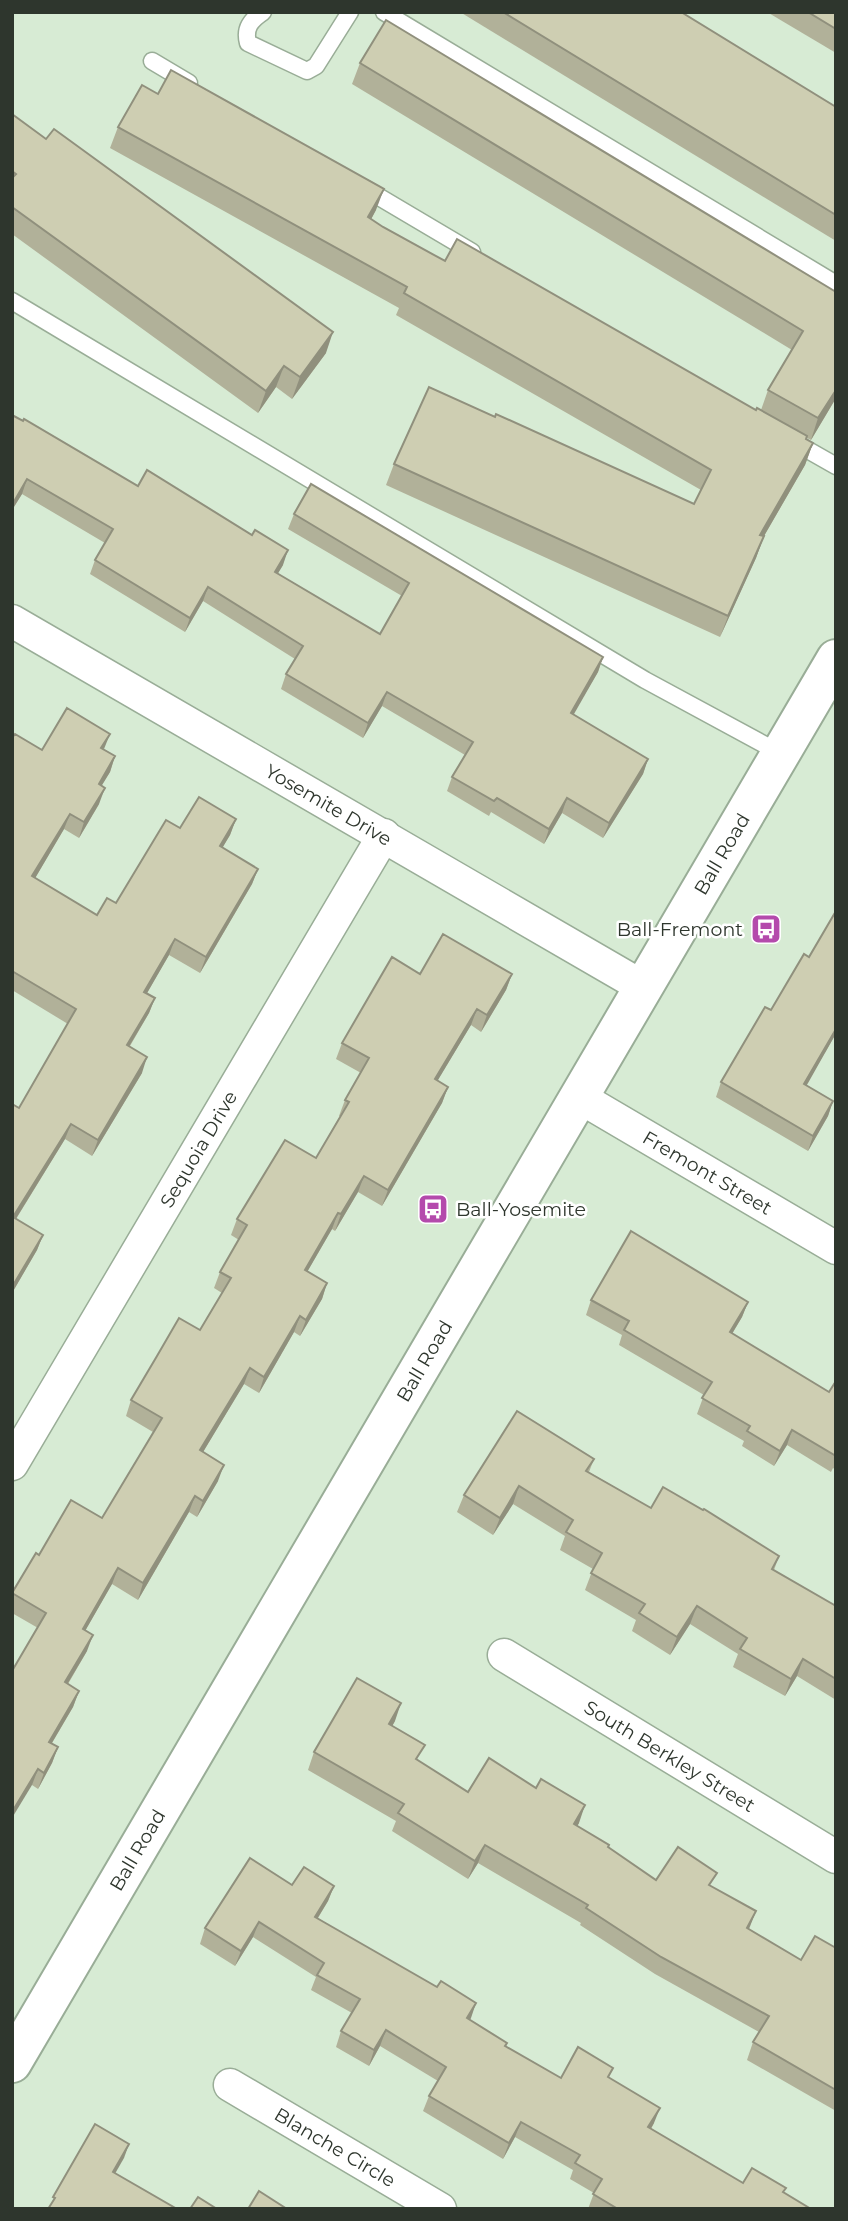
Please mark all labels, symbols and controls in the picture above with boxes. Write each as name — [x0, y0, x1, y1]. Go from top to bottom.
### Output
street label: Yosemite Drive — [261, 759, 396, 851]
street label: Ball Road — [689, 809, 755, 899]
bus stop icon: Ball-Fremont — [749, 912, 783, 946]
place label: Ball-Fremont — [617, 918, 743, 941]
street label: Sequoia Drive — [155, 1087, 242, 1212]
street label: Fremont Street — [639, 1126, 776, 1220]
bus stop icon: Ball-Yosemite — [416, 1192, 450, 1226]
place label: Ball-Yosemite — [456, 1198, 586, 1221]
street label: Ball Road — [392, 1316, 457, 1406]
street label: South Berkley Street — [580, 1696, 759, 1817]
street label: Ball Road — [105, 1805, 170, 1895]
street label: Blanche Circle — [270, 2103, 399, 2192]

